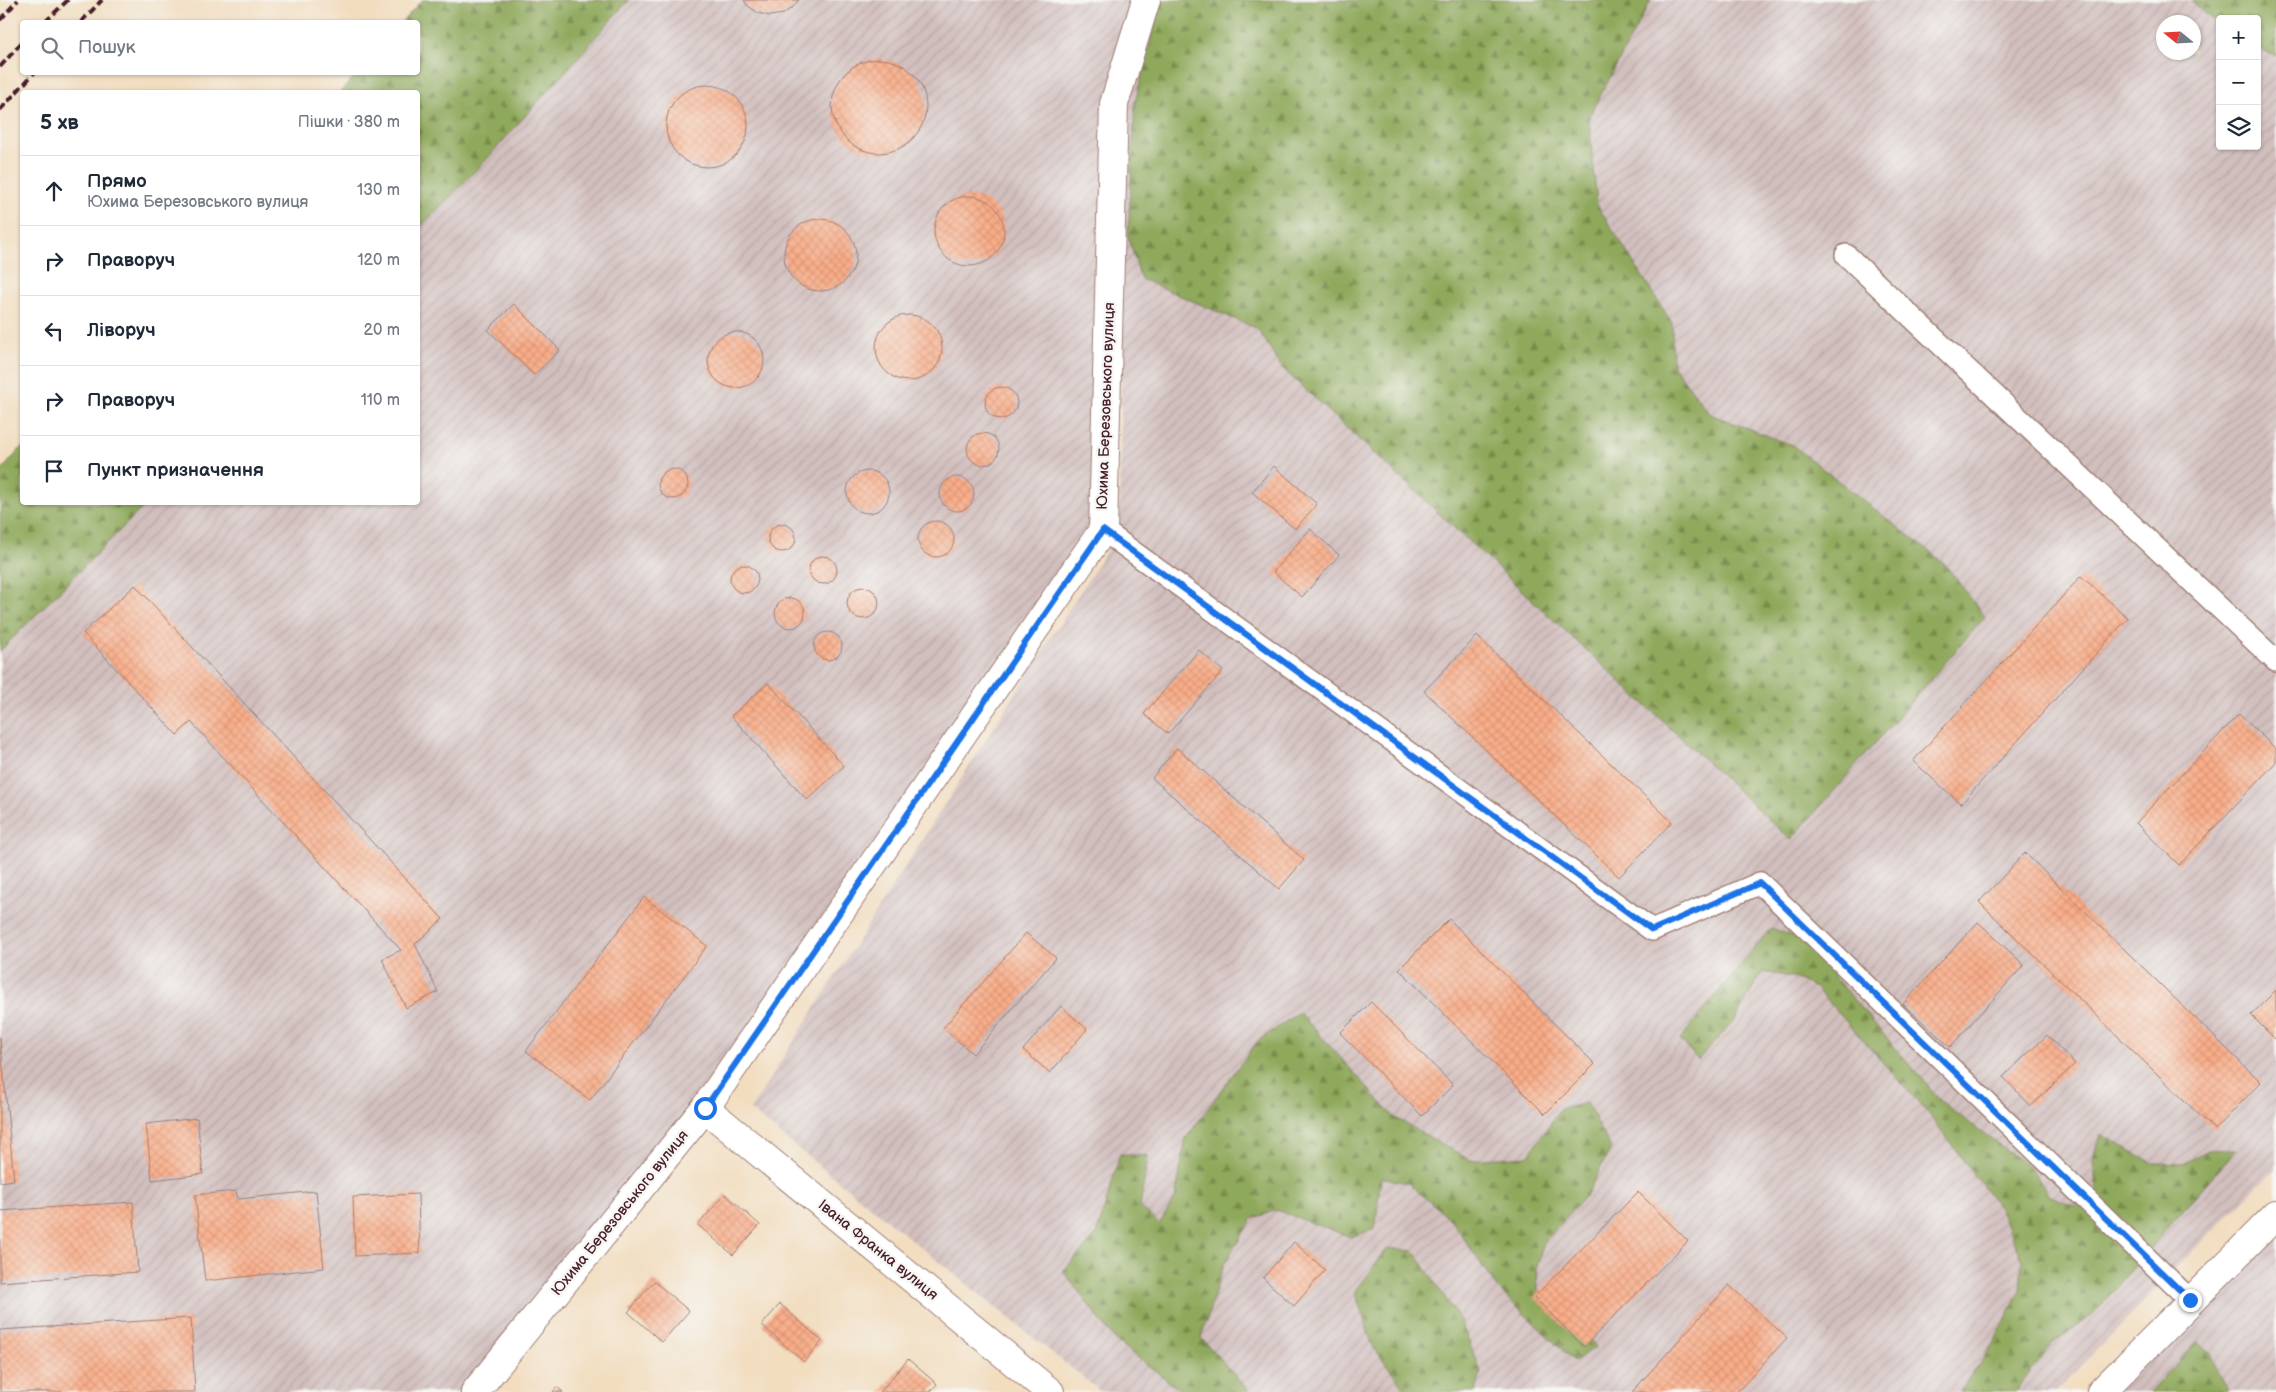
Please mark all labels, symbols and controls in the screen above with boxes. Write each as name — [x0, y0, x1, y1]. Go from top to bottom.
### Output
north arrow — [2156, 15, 2201, 60]
map controls — [2216, 15, 2261, 150]
button: + — [2216, 15, 2261, 60]
search box — [20, 20, 420, 75]
icon: search — [38, 34, 66, 62]
text: Пошук — [78, 36, 136, 59]
button: − — [2216, 60, 2261, 105]
button: layers — [2216, 105, 2261, 150]
text: 5 хв — [40, 110, 79, 135]
text: Пішки · 380 m — [298, 113, 400, 132]
text: Прямо — [87, 170, 147, 193]
icon: ahead — [40, 177, 68, 205]
text: 130 m — [357, 181, 400, 200]
text: Юхима Березовського вулиця — [87, 193, 309, 212]
icon: right — [40, 247, 68, 275]
text: Праворуч — [87, 249, 175, 272]
text: 120 m — [357, 251, 400, 270]
street label: Юхима Березовського вулиця — [1093, 302, 1119, 510]
icon: left — [40, 317, 68, 345]
text: Ліворуч — [87, 319, 156, 342]
text: 20 m — [364, 321, 400, 340]
icon: right — [40, 387, 68, 415]
text: Праворуч — [87, 389, 175, 412]
text: 110 m — [361, 391, 400, 410]
icon: arrive — [40, 457, 68, 485]
text: Пункт призначення — [87, 459, 264, 482]
route start — [694, 1097, 717, 1120]
street label: Юхима Березовського вулиця — [547, 1126, 693, 1300]
street label: Івана Франка вулиця — [814, 1196, 942, 1304]
route end — [2179, 1289, 2202, 1312]

